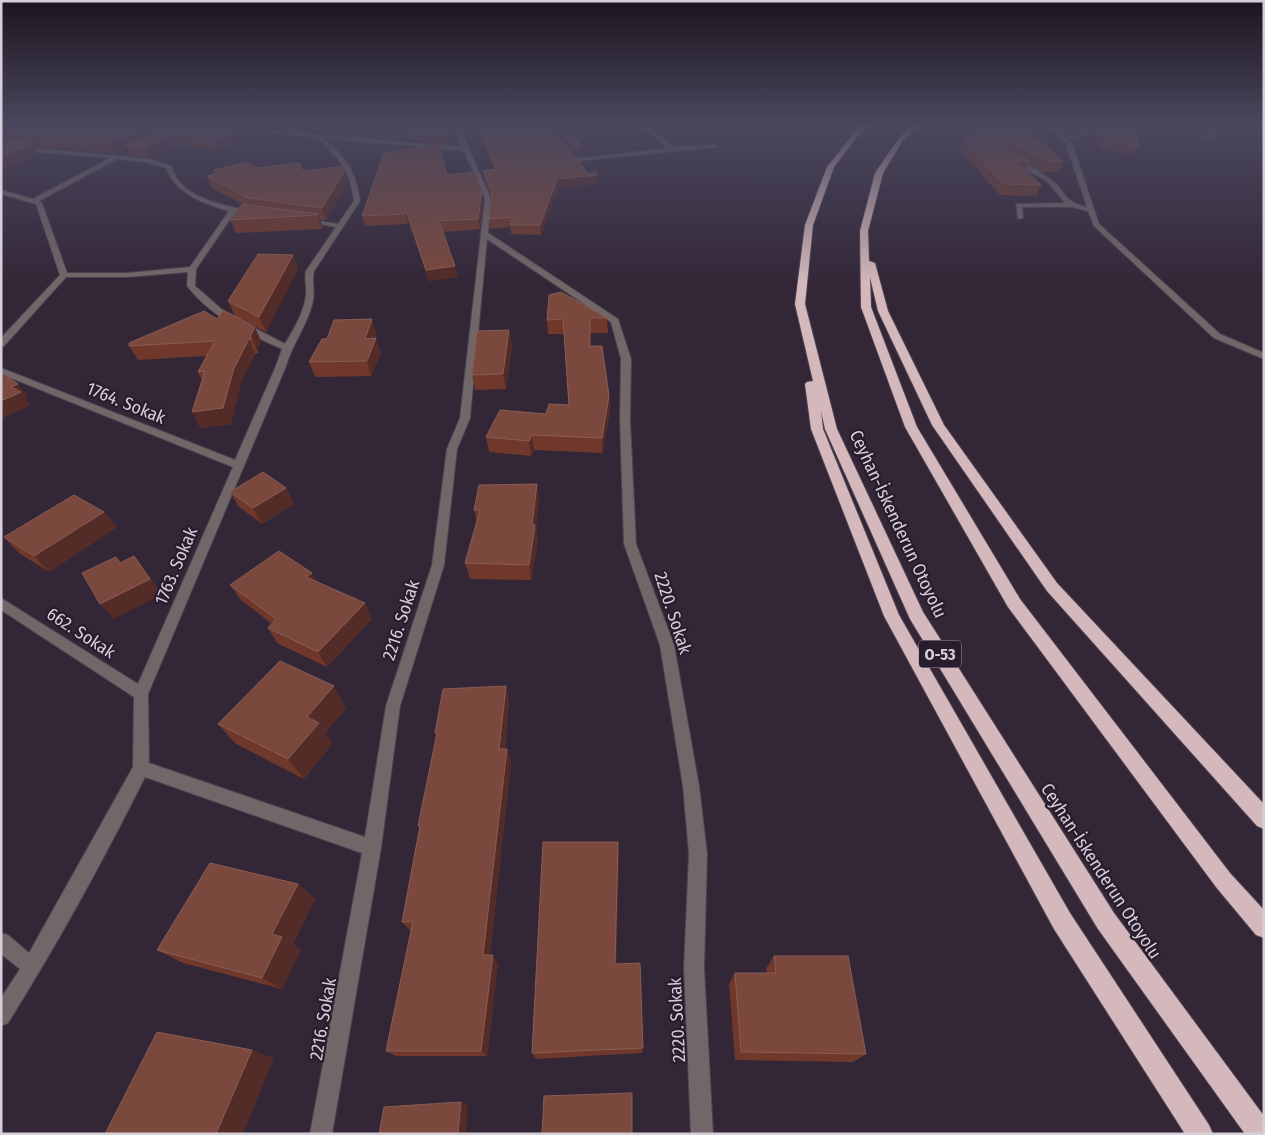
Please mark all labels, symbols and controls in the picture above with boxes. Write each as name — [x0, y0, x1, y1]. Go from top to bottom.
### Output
street label: 1764. Sokak — [83, 377, 169, 429]
street label: Ceyhan-İskenderun Otoyolu — [845, 426, 951, 622]
street label: 1763. Sokak — [150, 523, 202, 608]
street label: 2220. Sokak — [649, 569, 697, 657]
street label: 2216. Sokak — [378, 576, 425, 663]
street label: 662. Sokak — [43, 603, 120, 664]
road number: O-53 — [919, 641, 961, 668]
street label: Ceyhan-İskenderun Otoyolu — [1036, 779, 1166, 963]
street label: 2216. Sokak — [305, 976, 341, 1062]
street label: 2220. Sokak — [664, 976, 690, 1063]

